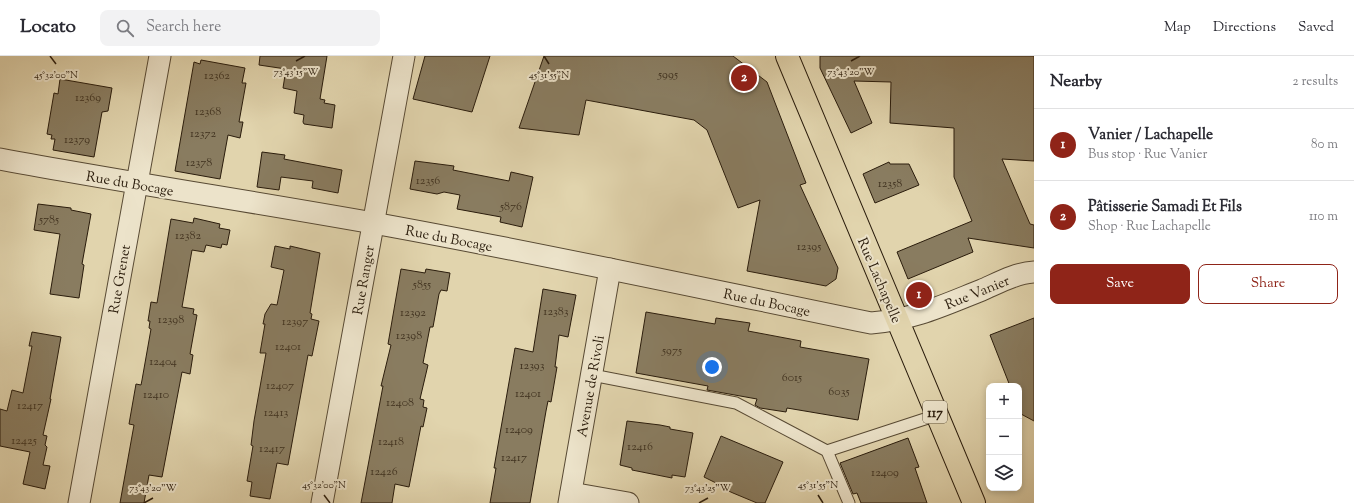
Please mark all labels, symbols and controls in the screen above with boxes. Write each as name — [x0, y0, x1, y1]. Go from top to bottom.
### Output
search box — [100, 10, 380, 46]
text: Locato — [20, 14, 76, 41]
icon: search — [114, 17, 136, 39]
text: Search here — [146, 17, 221, 38]
text: Map — [1164, 18, 1191, 38]
text: Directions — [1213, 18, 1276, 38]
text: Saved — [1298, 18, 1334, 38]
pin: 2 — [731, 63, 757, 93]
text: 73°43'15"W — [274, 65, 318, 80]
text: 73°43'20"W — [827, 65, 875, 80]
house number: 5995 — [657, 66, 678, 84]
house number: 12362 — [204, 67, 230, 85]
text: 45°32'00"N — [34, 68, 78, 83]
text: 45°31'55"N — [529, 68, 569, 83]
text: Nearby — [1050, 70, 1102, 94]
text: 2 results — [1293, 73, 1338, 91]
house number: 12369 — [75, 89, 101, 107]
house number: 12368 — [195, 103, 221, 121]
house number: 12372 — [190, 125, 216, 143]
text: Vanier / Lachapelle — [1088, 125, 1213, 146]
house number: 12379 — [64, 131, 90, 149]
text: 1 — [1061, 136, 1065, 154]
text: 80 m — [1311, 136, 1338, 154]
text: Bus stop · Rue Vanier — [1088, 146, 1207, 164]
house number: 12378 — [186, 154, 212, 172]
street label: Rue du Bocage — [84, 167, 175, 202]
house number: 12356 — [416, 172, 440, 190]
house number: 12358 — [878, 175, 902, 193]
text: Pâtisserie Samadi Et Fils — [1088, 197, 1242, 218]
house number: 5876 — [499, 198, 522, 216]
text: 2 — [1060, 208, 1066, 226]
text: 110 m — [1309, 208, 1338, 226]
house number: 5785 — [38, 211, 59, 229]
text: Shop · Rue Lachapelle — [1088, 218, 1211, 236]
street label: Rue du Bocage — [403, 222, 494, 258]
house number: 12382 — [175, 227, 201, 245]
street label: Rue Lachapelle — [851, 235, 905, 327]
house number: 12395 — [797, 238, 821, 256]
street label: Rue Grenet — [105, 243, 137, 315]
street label: Rue Ranger — [349, 243, 381, 317]
button: Save — [1050, 264, 1190, 304]
button: Share — [1198, 264, 1338, 304]
street label: Rue Vanier — [942, 272, 1014, 316]
house number: 5855 — [412, 276, 431, 294]
pin: 1 — [906, 280, 932, 310]
street label: Rue du Bocage — [721, 285, 812, 323]
house number: 12383 — [543, 303, 569, 321]
house number: 12392 — [400, 304, 426, 322]
house number: 12398 — [158, 311, 184, 329]
house number: 12397 — [282, 313, 308, 331]
house number: 12398 — [396, 327, 422, 345]
street label: Avenue de Rivoli — [573, 334, 611, 439]
house number: 12401 — [275, 338, 301, 356]
house number: 5975 — [661, 342, 682, 360]
house number: 12404 — [149, 353, 177, 371]
house number: 12393 — [519, 357, 545, 375]
your location — [702, 357, 722, 377]
house number: 6015 — [782, 369, 802, 387]
house number: 12407 — [266, 377, 294, 395]
house number: 6035 — [828, 383, 850, 401]
map controls — [986, 383, 1022, 491]
button: + — [986, 383, 1022, 419]
house number: 12401 — [515, 385, 541, 403]
house number: 12410 — [143, 386, 169, 404]
house number: 12408 — [386, 394, 414, 412]
house number: 12417 — [17, 397, 43, 415]
road number: 117 — [923, 401, 947, 423]
house number: 12413 — [264, 404, 288, 422]
button: − — [986, 419, 1022, 455]
house number: 12409 — [505, 421, 533, 439]
house number: 12425 — [11, 432, 37, 450]
house number: 12418 — [378, 433, 404, 451]
house number: 12416 — [627, 438, 653, 456]
house number: 12417 — [259, 440, 285, 458]
house number: 12417 — [501, 449, 527, 467]
button: layers — [986, 455, 1022, 491]
house number: 12426 — [370, 463, 398, 481]
house number: 12409 — [871, 464, 899, 482]
text: 45°32'00"N — [302, 478, 346, 493]
text: 45°31'55"N — [798, 478, 838, 493]
text: 73°43'20"W — [129, 481, 177, 496]
text: 73°43'25"W — [685, 481, 731, 496]

